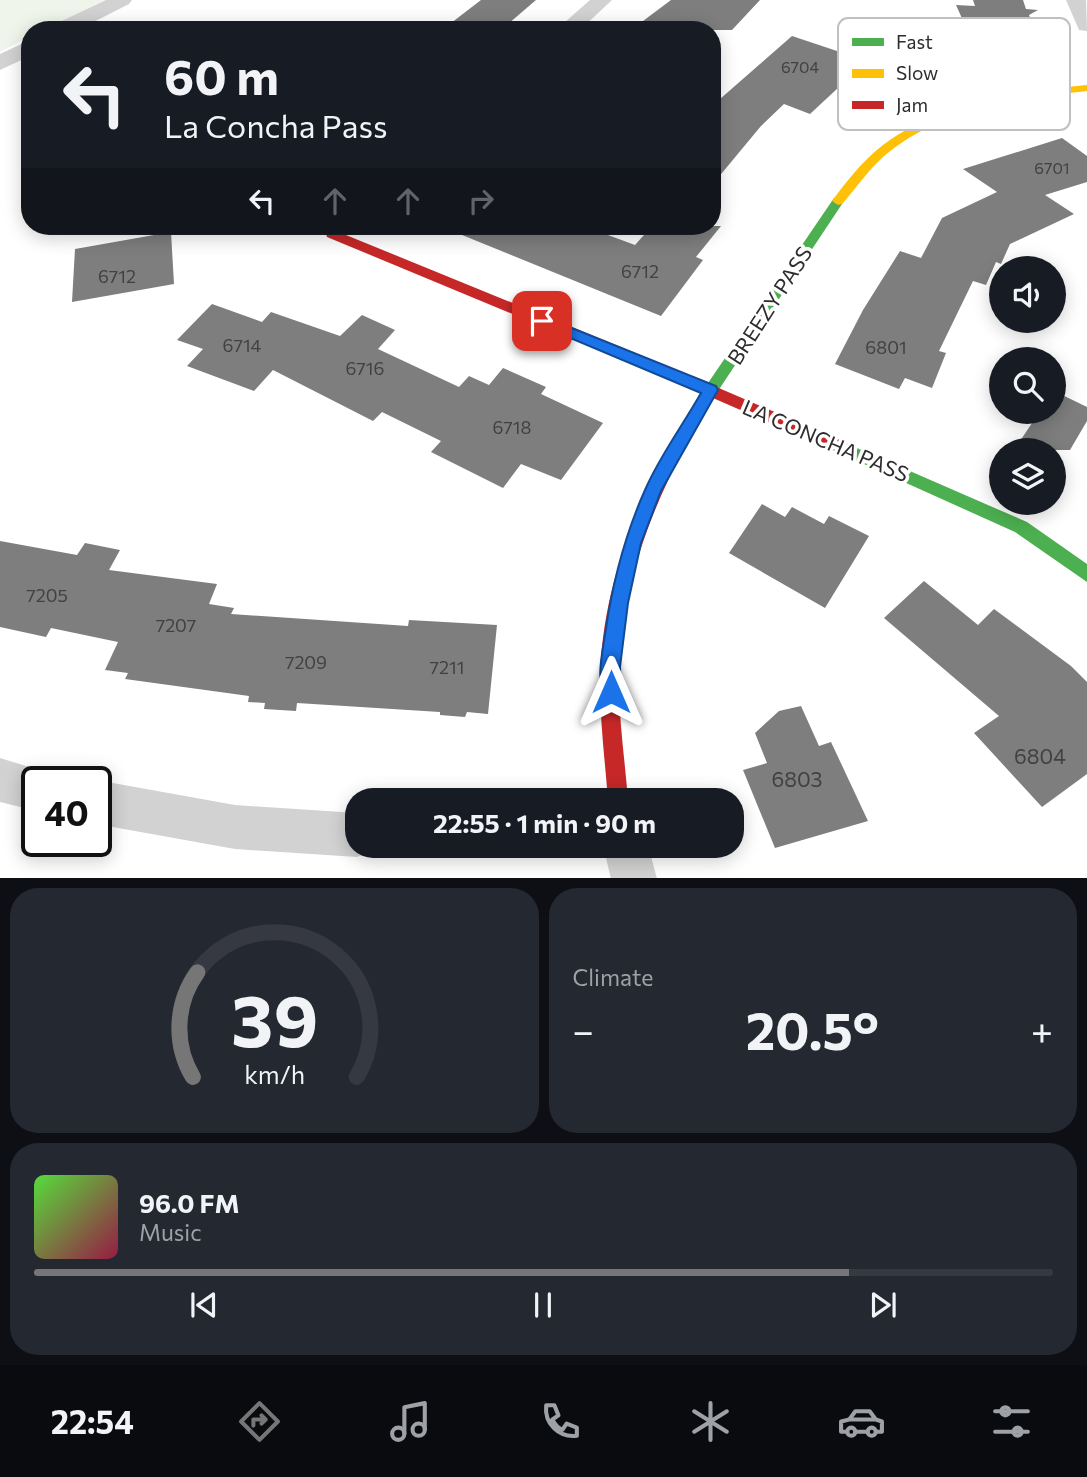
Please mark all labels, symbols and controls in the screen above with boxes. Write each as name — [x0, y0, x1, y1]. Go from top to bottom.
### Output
legend — [838, 18, 1070, 130]
text: Fast — [896, 30, 933, 53]
text: 60 m — [164, 45, 279, 105]
icon: left — [49, 49, 140, 140]
house number: 6704 — [781, 57, 819, 76]
text: Slow — [896, 61, 938, 84]
text: Jam — [896, 93, 928, 116]
text: La Concha Pass — [164, 105, 387, 145]
house number: 6701 — [1034, 158, 1070, 177]
icon: left — [243, 182, 281, 220]
icon: ahead — [316, 182, 354, 220]
icon: ahead — [389, 182, 427, 220]
icon: right — [462, 182, 500, 220]
street label: BREEZY PASS — [722, 241, 816, 369]
map controls — [989, 256, 1066, 515]
button: sound — [989, 256, 1066, 333]
house number: 6712 — [621, 260, 659, 282]
house number: 6712 — [98, 265, 136, 287]
pin — [512, 291, 572, 351]
icon: arrive — [523, 302, 561, 340]
house number: 6714 — [223, 334, 262, 356]
house number: 6801 — [865, 336, 907, 358]
button: search — [989, 347, 1066, 424]
house number: 6716 — [346, 357, 384, 379]
street label: LA CONCHA PASS — [739, 394, 913, 486]
house number: 6718 — [493, 416, 532, 438]
button: layers — [989, 438, 1066, 515]
house number: 7205 — [26, 584, 68, 606]
house number: 7207 — [156, 614, 196, 636]
house number: 7209 — [285, 651, 327, 673]
position arrow — [574, 655, 648, 729]
house number: 7211 — [430, 656, 464, 678]
house number: 6804 — [1014, 743, 1066, 768]
speed limit sign: 40 — [21, 766, 112, 857]
house number: 6803 — [771, 766, 823, 791]
text: 22:55 · 1 min · 90 m — [433, 807, 656, 838]
text: Climate — [573, 963, 654, 991]
text: 39 — [231, 973, 318, 1062]
text: 20.5° — [746, 997, 879, 1061]
text: − — [573, 1006, 594, 1053]
text: + — [1031, 1006, 1053, 1053]
text: km/h — [244, 1058, 305, 1088]
text: 96.0 FM — [139, 1187, 240, 1218]
text: Music — [139, 1218, 202, 1246]
icon: previous — [185, 1286, 223, 1324]
icon: pause — [524, 1286, 562, 1324]
icon: next — [864, 1286, 902, 1324]
icon: directions — [235, 1397, 284, 1446]
icon: music — [386, 1397, 435, 1446]
icon: phone — [536, 1397, 585, 1446]
icon: climate — [686, 1397, 735, 1446]
icon: car — [837, 1397, 886, 1446]
icon: filters — [987, 1397, 1036, 1446]
text: 22:54 — [51, 1401, 134, 1441]

